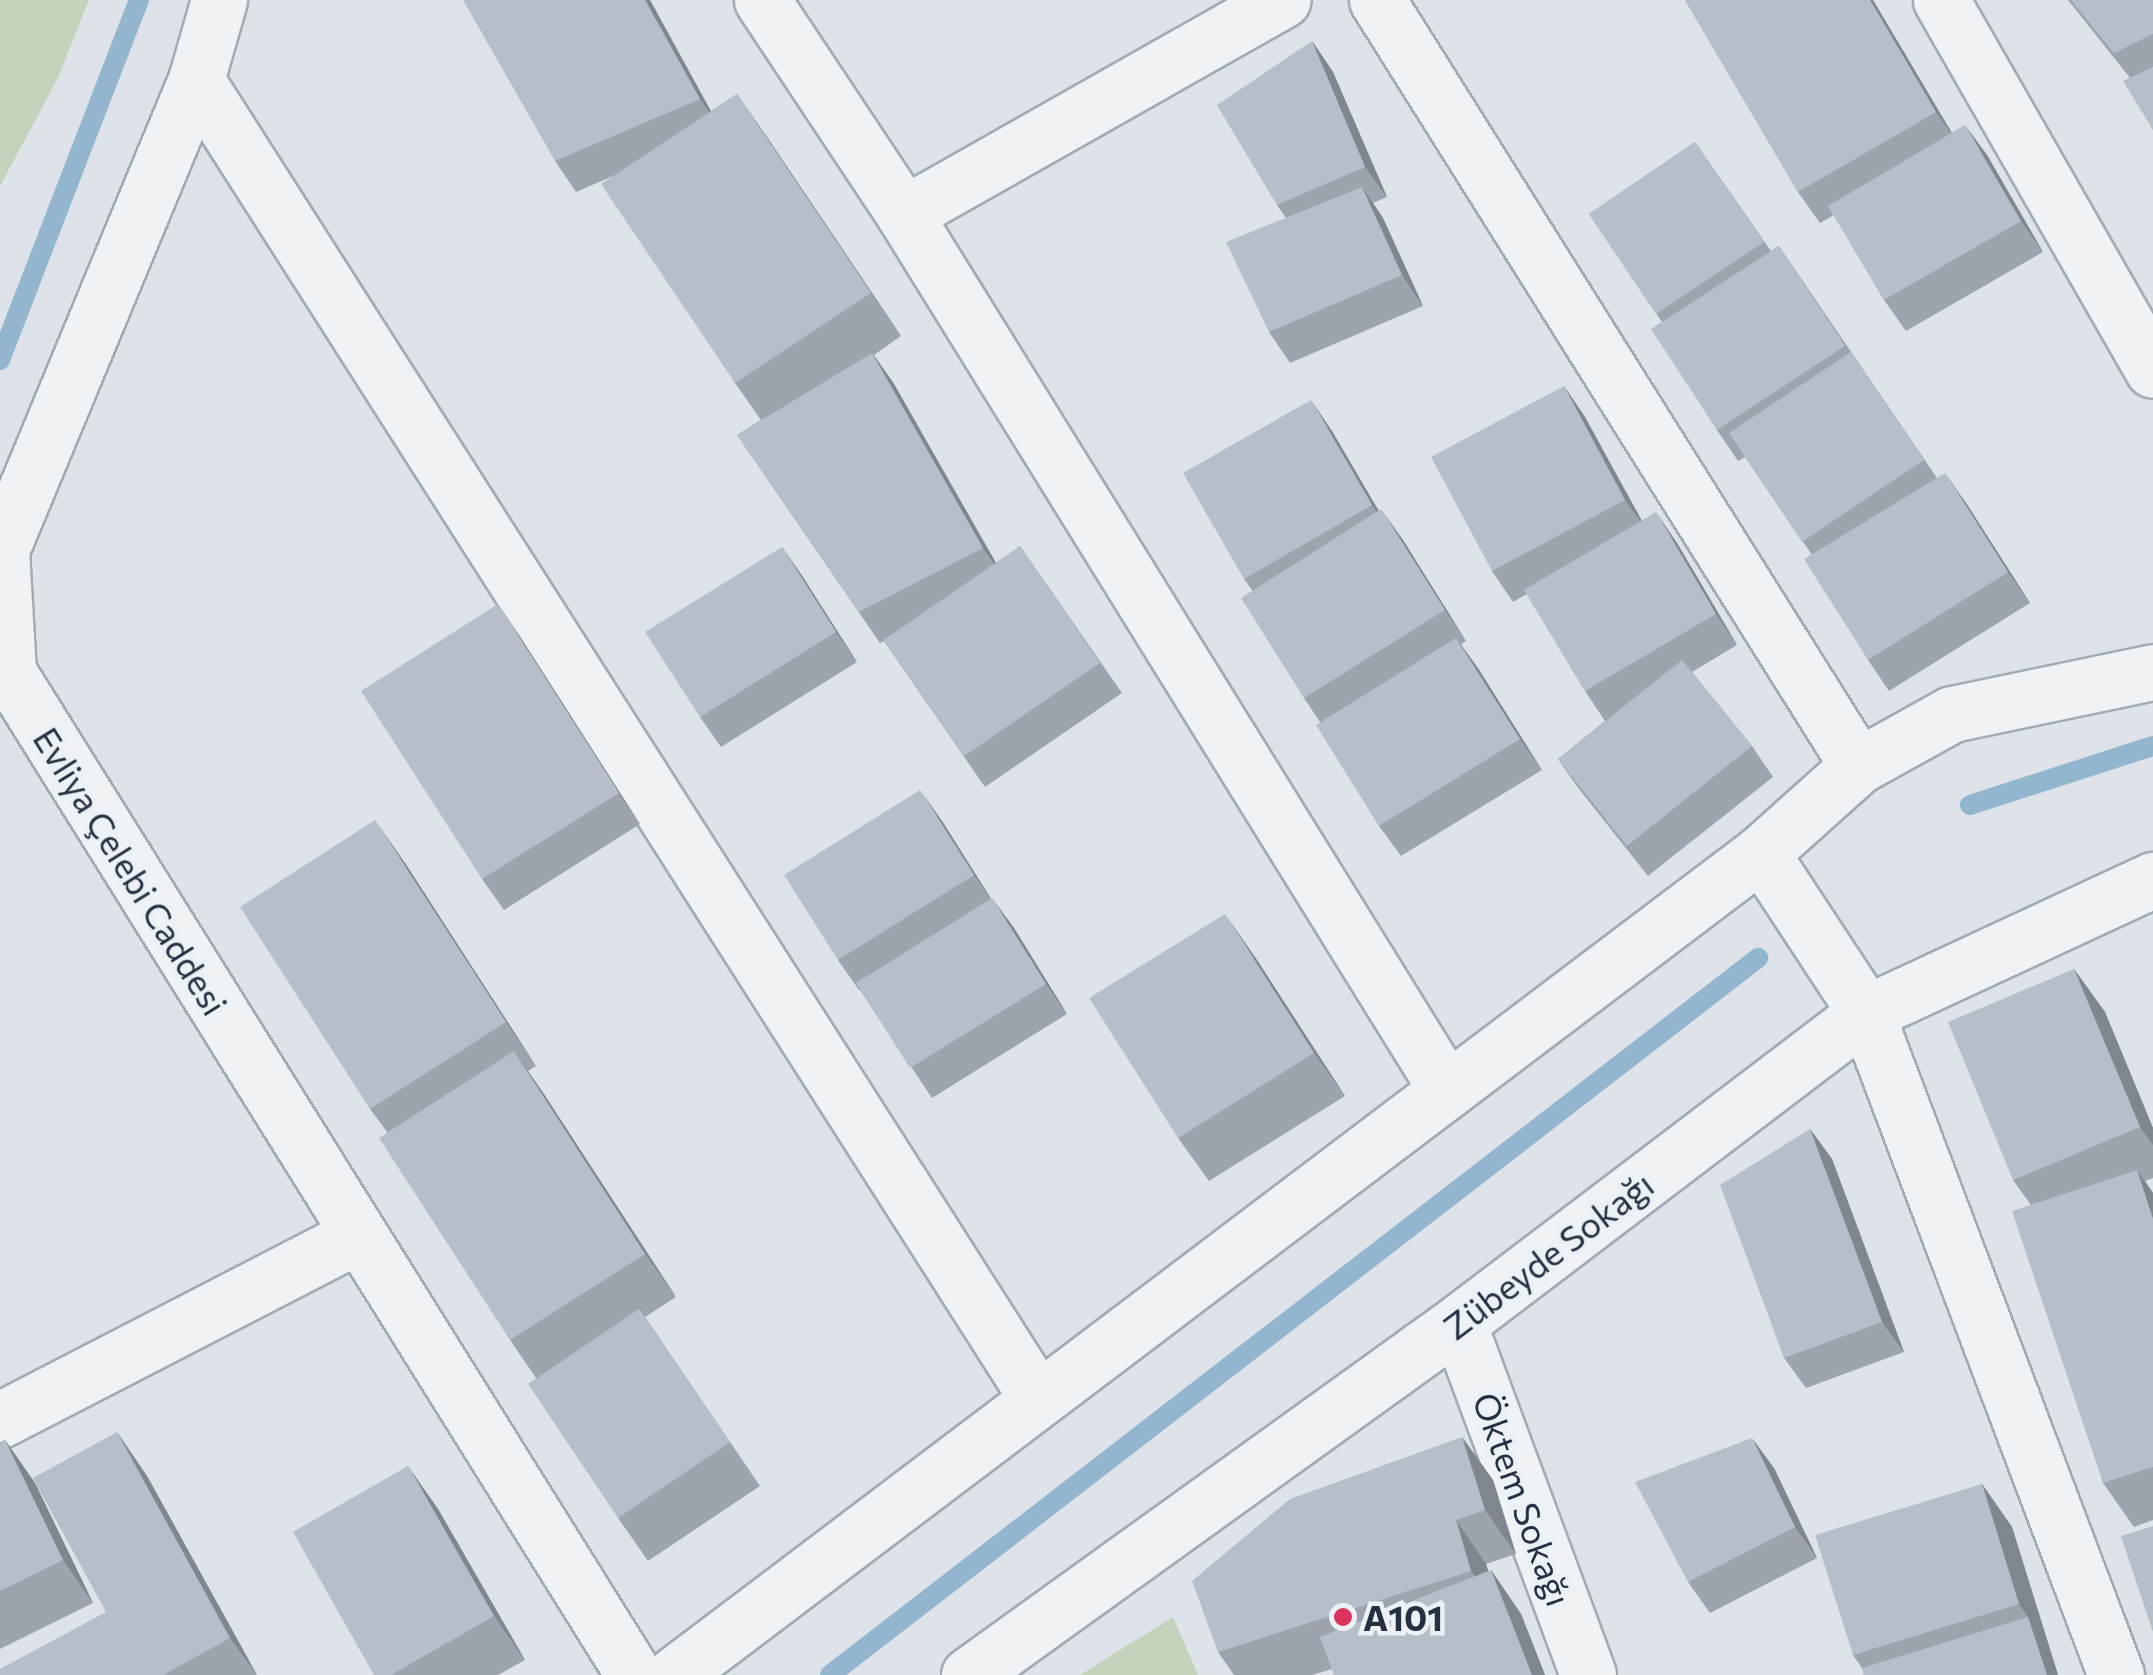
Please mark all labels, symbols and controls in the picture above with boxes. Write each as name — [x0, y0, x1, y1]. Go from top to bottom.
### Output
street label: Evliya Çelebi Caddesi — [25, 719, 237, 1023]
street label: Zübeyde Sokağı — [1435, 1163, 1661, 1347]
street label: Öktem Sokağı — [1465, 1387, 1581, 1611]
place label: A101 — [1363, 1596, 1443, 1638]
marker: A101 — [1332, 1606, 1354, 1628]

